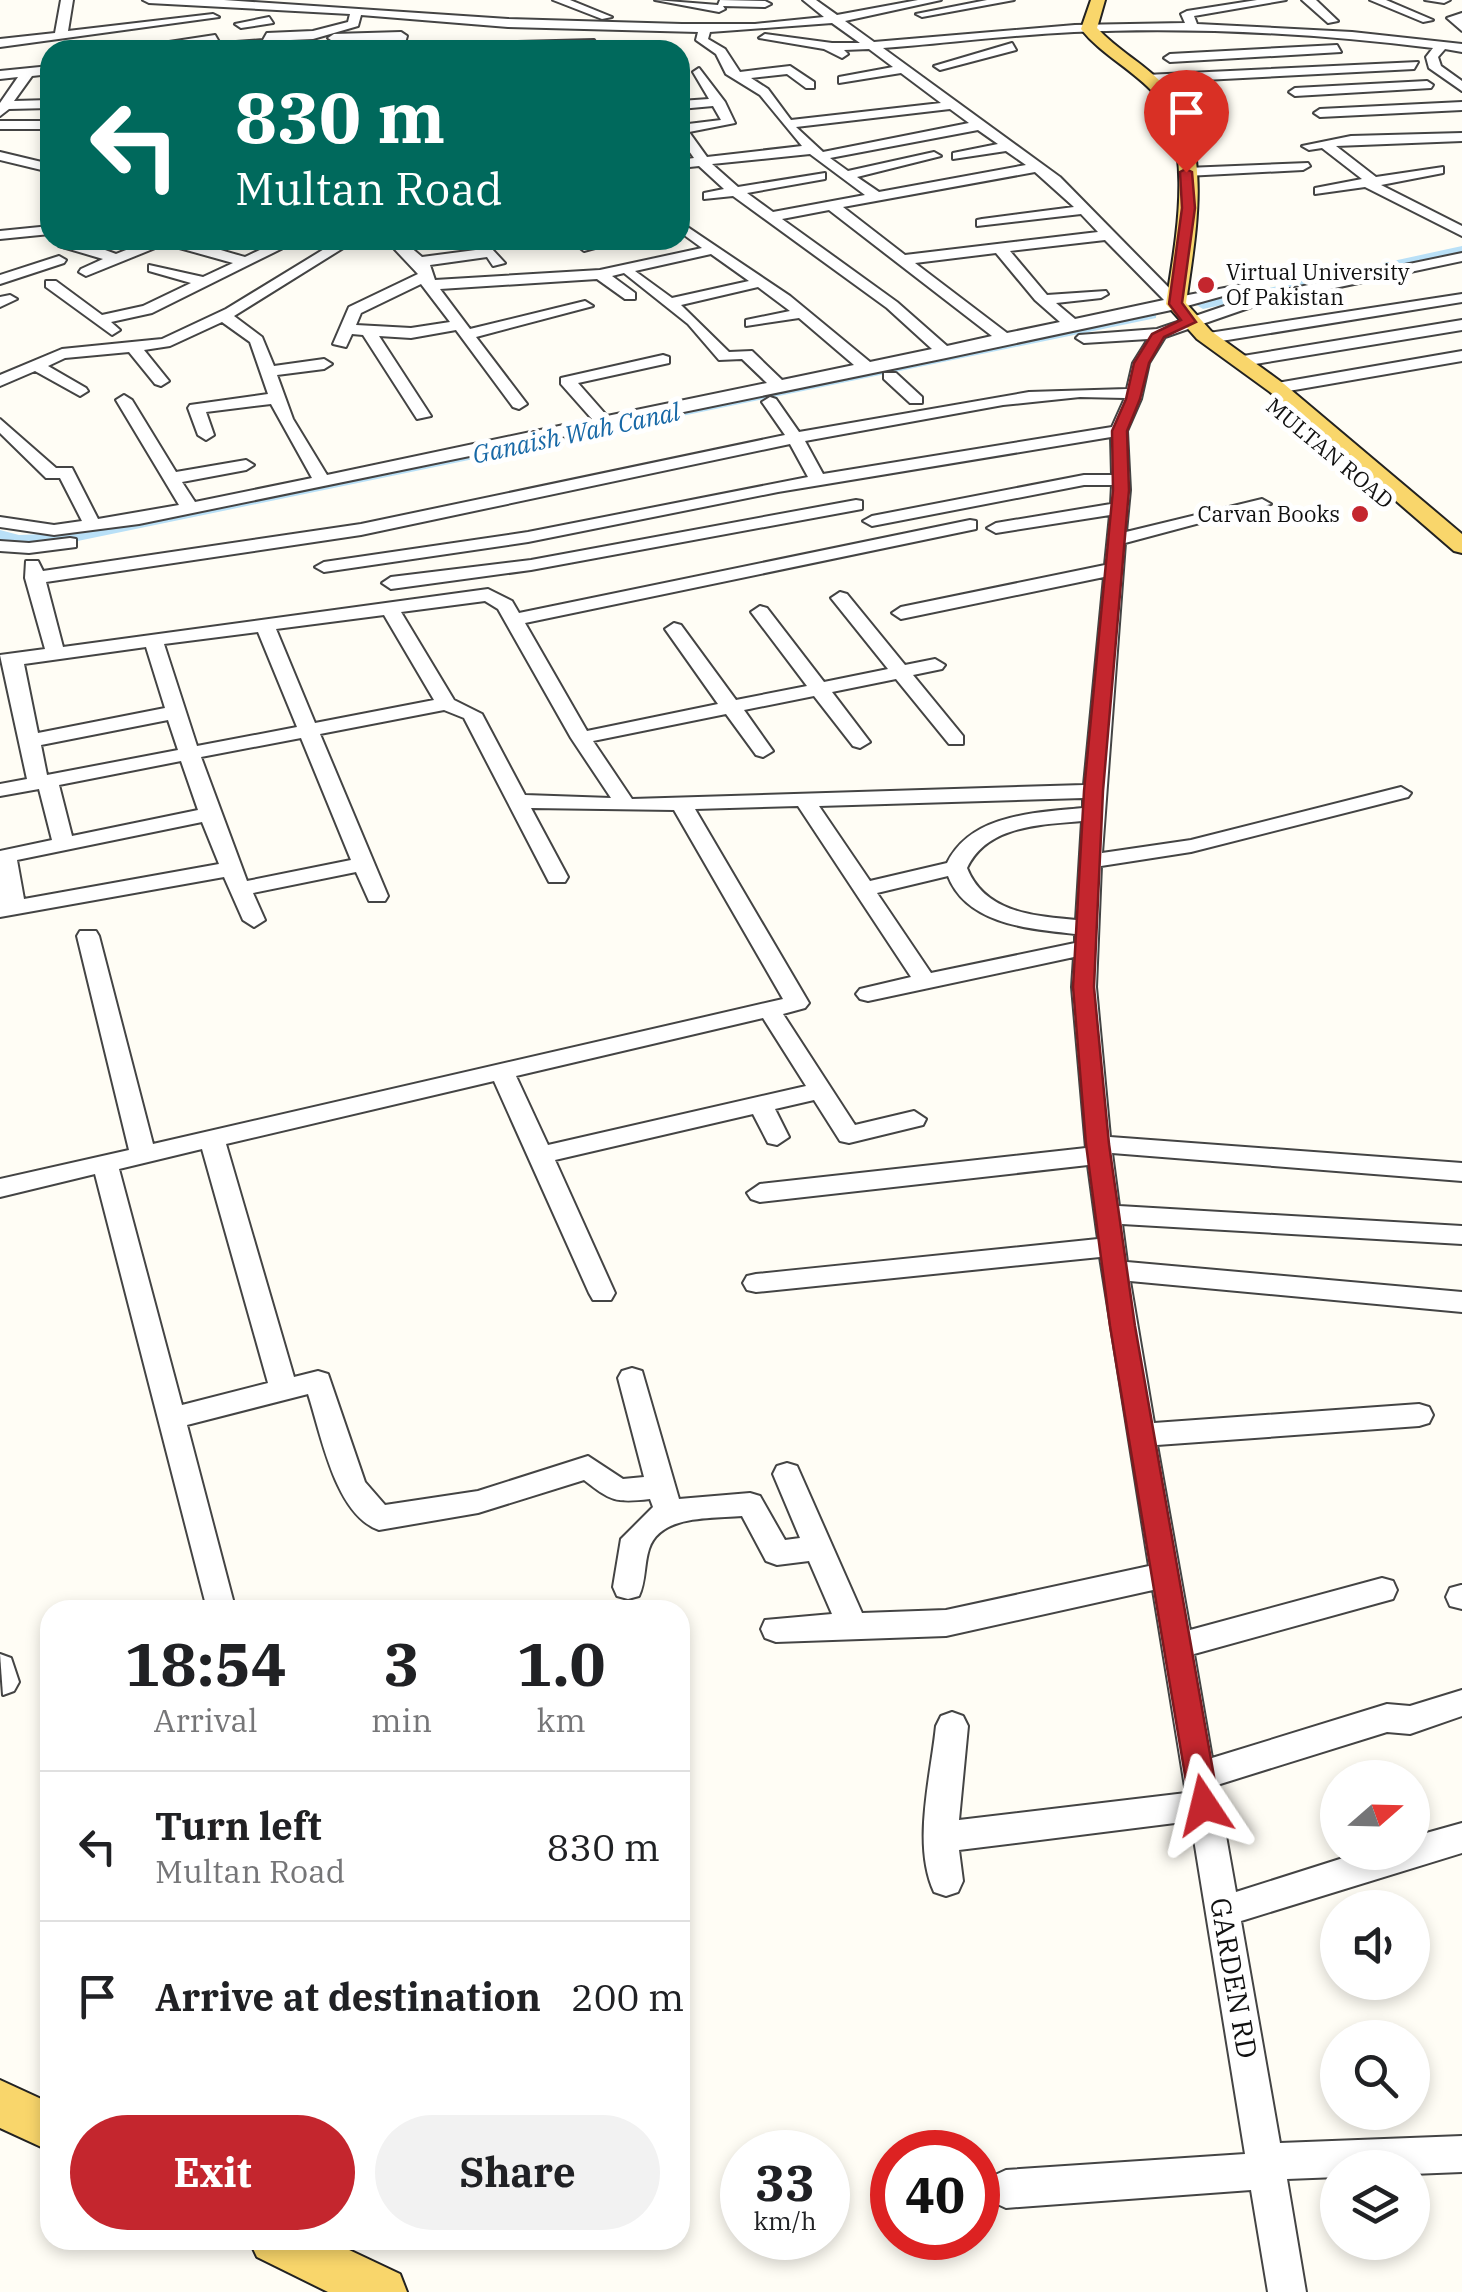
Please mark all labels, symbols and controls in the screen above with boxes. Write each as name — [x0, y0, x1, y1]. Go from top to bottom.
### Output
pin — [1144, 70, 1229, 173]
text: 830 m — [235, 71, 445, 162]
icon: left — [70, 80, 200, 210]
icon: arrive — [1159, 85, 1214, 140]
text: Multan Road — [235, 159, 503, 217]
place label: Virtual University Of Pakistan — [1226, 257, 1410, 311]
marker: Virtual University Of Pakistan — [1195, 274, 1217, 296]
street label: MULTAN ROAD — [1261, 391, 1400, 514]
water label: Ganaish Wah Canal — [469, 394, 684, 471]
place label: Carvan Books — [1198, 499, 1340, 528]
marker: Carvan Books — [1349, 503, 1371, 525]
text: 18:54 — [124, 1624, 287, 1703]
text: 3 — [384, 1624, 420, 1703]
text: 1.0 — [517, 1624, 606, 1703]
text: Arrival — [153, 1699, 258, 1741]
text: min — [371, 1699, 432, 1741]
text: km — [536, 1699, 586, 1741]
position arrow — [1152, 1753, 1256, 1857]
north arrow — [1320, 1760, 1430, 1870]
map controls — [1320, 1760, 1430, 2260]
text: Turn left — [155, 1801, 322, 1850]
icon: left — [70, 1819, 125, 1874]
text: 830 m — [547, 1822, 660, 1871]
text: Multan Road — [155, 1850, 345, 1892]
button: sound — [1320, 1890, 1430, 2000]
street label: GARDEN RD — [1202, 1895, 1267, 2061]
icon: arrive — [70, 1969, 125, 2024]
text: Arrive at destination — [155, 1972, 541, 2021]
text: 200 m — [571, 1972, 684, 2021]
button: search — [1320, 2020, 1430, 2130]
button: Exit — [70, 2115, 355, 2230]
button: Share — [375, 2115, 660, 2230]
speed limit sign: 40 — [870, 2130, 1000, 2260]
text: 33 — [755, 2150, 815, 2215]
button: layers — [1320, 2150, 1430, 2260]
text: km/h — [753, 2204, 817, 2237]

